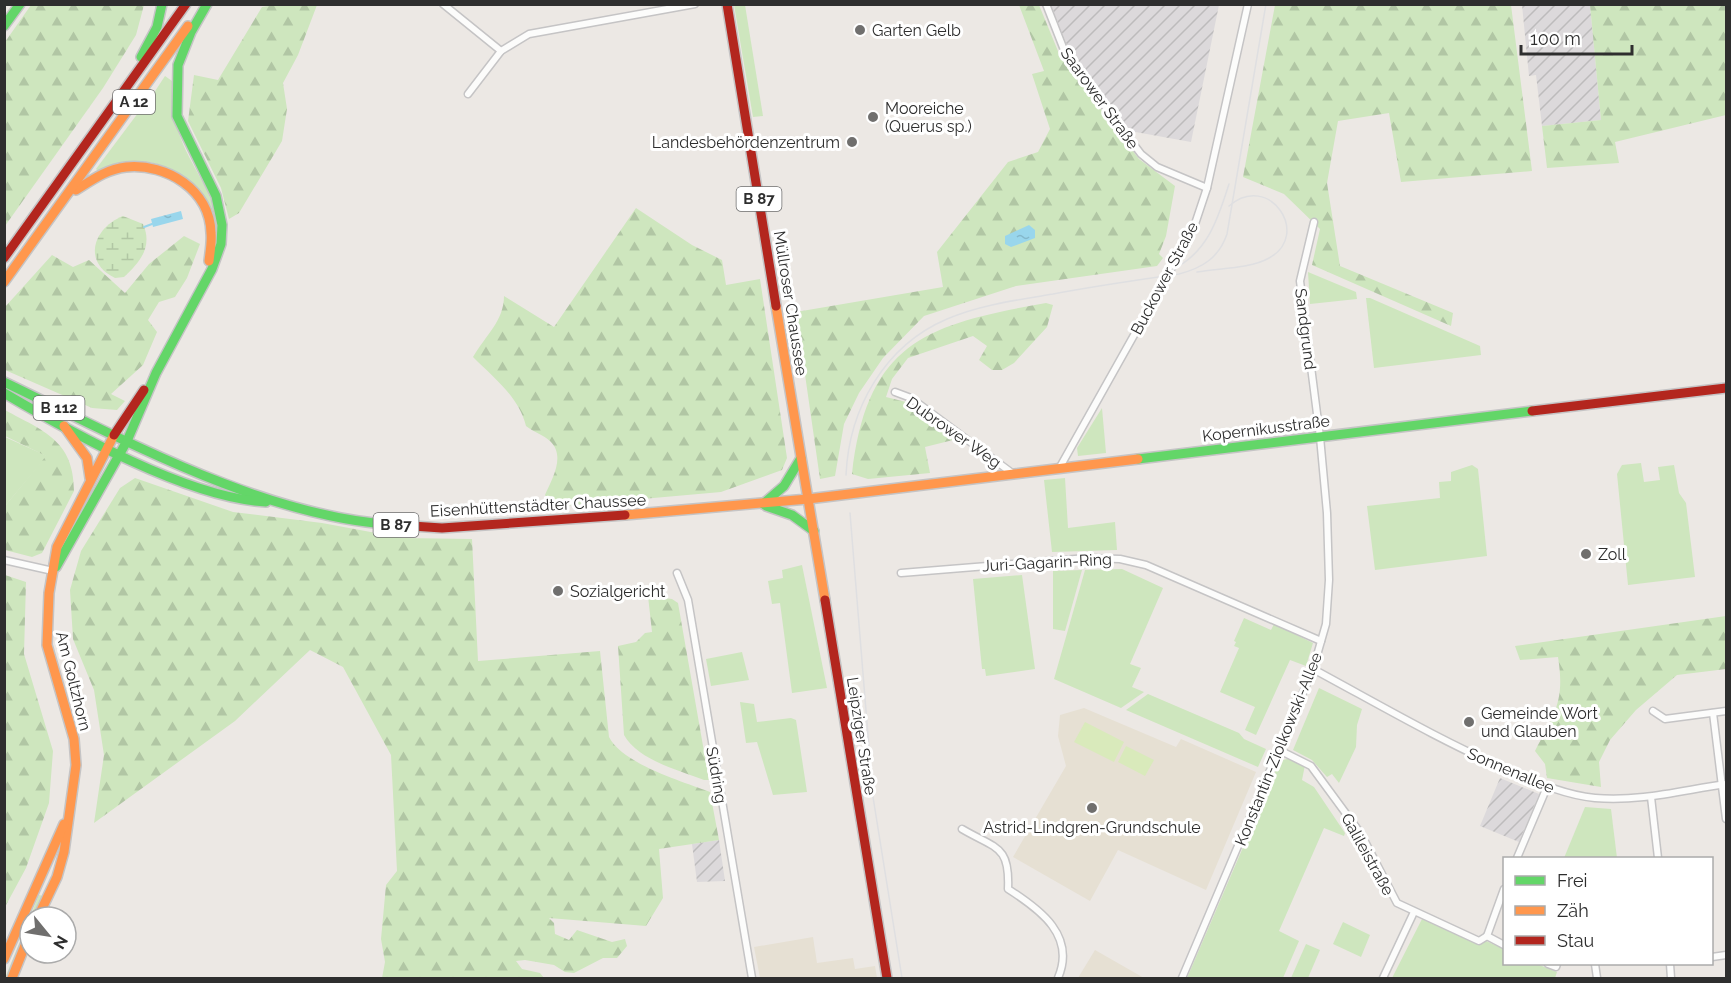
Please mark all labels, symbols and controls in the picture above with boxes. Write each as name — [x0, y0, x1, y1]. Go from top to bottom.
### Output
scale bar — [1521, 18, 1632, 56]
place label: Garten Gelb — [872, 21, 961, 40]
marker: Garten Gelb — [853, 23, 867, 37]
text: 100 m — [1530, 28, 1581, 49]
street label: Saarower Straße — [1056, 44, 1143, 153]
road number: A 12 — [113, 90, 155, 114]
place label: Mooreiche (Querus sp.) — [885, 99, 972, 136]
marker: Mooreiche (Querus sp.) — [866, 110, 880, 124]
place label: Landesbehördenzentrum — [652, 133, 840, 152]
marker: Landesbehördenzentrum — [845, 135, 859, 149]
road number: B 87 — [736, 187, 782, 211]
street label: Buckower Straße — [1127, 219, 1202, 338]
street label: Müllroser Chaussee — [770, 229, 811, 377]
street label: Sandgrund — [1291, 287, 1320, 371]
street label: Dubrower Weg — [903, 393, 1005, 472]
road number: B 112 — [34, 396, 84, 420]
street label: Kopernikusstraße — [1201, 411, 1331, 446]
street label: Eisenhüttenstädter Chaussee — [430, 490, 647, 521]
road number: B 87 — [374, 513, 418, 537]
place label: Zoll — [1598, 545, 1627, 564]
marker: Zoll — [1579, 547, 1593, 561]
street label: Juri-Gagarin-Ring — [982, 550, 1112, 575]
place label: Sozialgericht — [570, 582, 666, 601]
marker: Sozialgericht — [551, 584, 565, 598]
street label: Am Goltzhorn — [52, 629, 95, 733]
street label: Konstantin-Ziolkowski-Allee — [1231, 650, 1326, 849]
street label: Leipziger Straße — [843, 676, 880, 796]
place label: Gemeinde Wort und Glauben — [1481, 704, 1598, 741]
marker: Gemeinde Wort und Glauben — [1462, 715, 1476, 729]
street label: Sonnenallee — [1464, 744, 1557, 797]
street label: Südring — [702, 745, 731, 805]
marker: Astrid-Lindgren-Grundschule — [1085, 801, 1099, 815]
street label: Galileistraße — [1337, 810, 1398, 899]
place label: Astrid-Lindgren-Grundschule — [983, 818, 1201, 837]
legend — [1503, 857, 1713, 965]
text: Frei — [1557, 870, 1587, 891]
text: Zäh — [1557, 900, 1589, 921]
north arrow — [18, 905, 78, 965]
text: Stau — [1557, 930, 1594, 951]
text: N — [49, 932, 72, 952]

